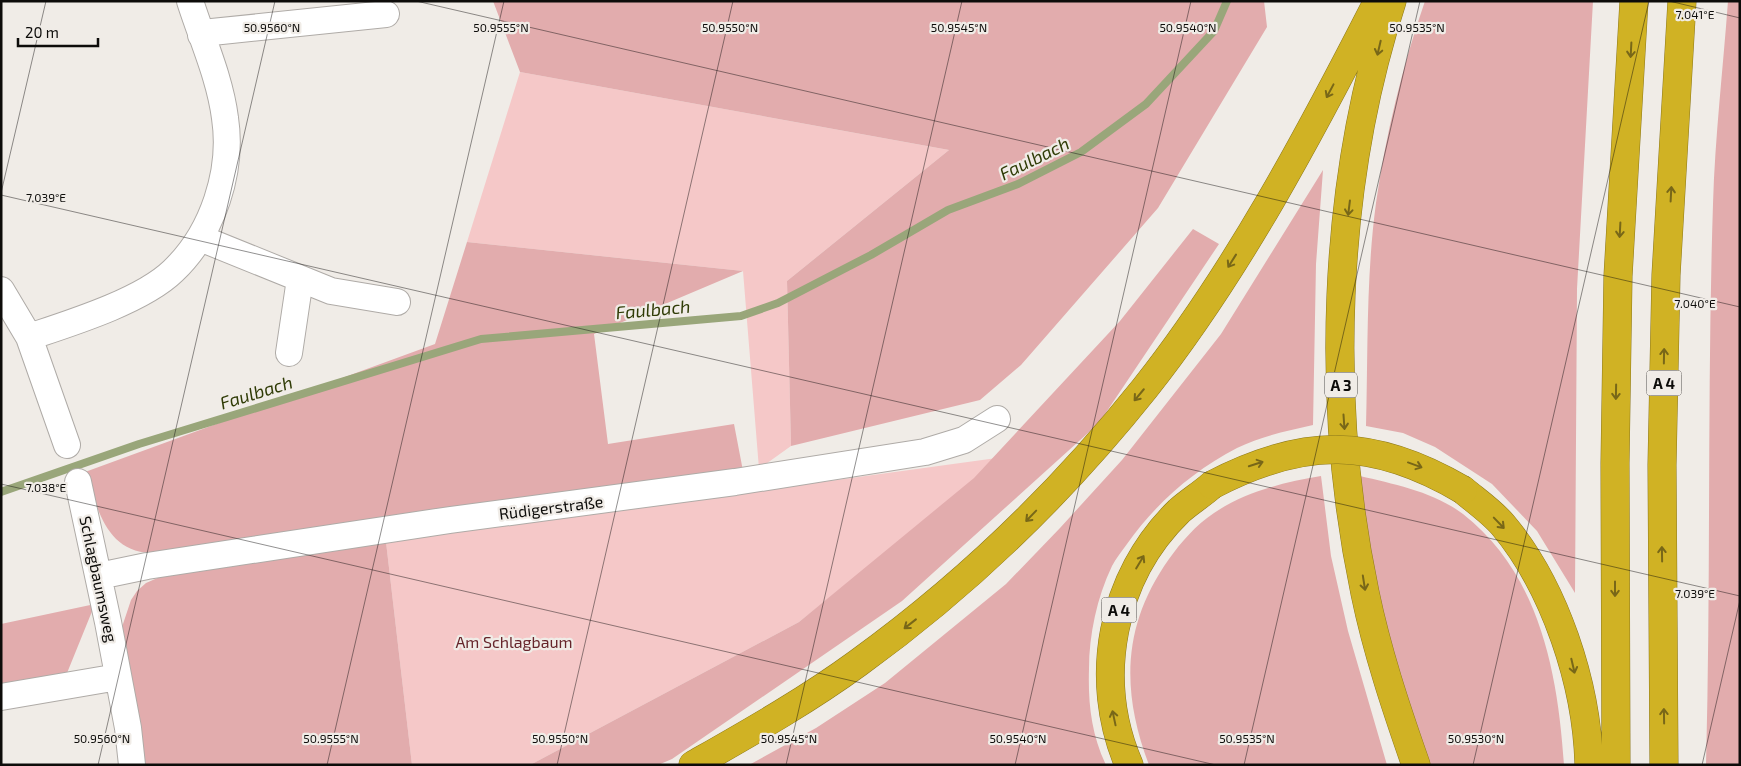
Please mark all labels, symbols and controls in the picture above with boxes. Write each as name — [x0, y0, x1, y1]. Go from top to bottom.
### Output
text: 7.041°E — [1676, 7, 1715, 21]
scale bar — [18, 15, 98, 47]
text: 50.9560°N — [244, 20, 300, 34]
text: 50.9555°N — [473, 20, 529, 34]
text: 50.9550°N — [702, 20, 758, 34]
text: 50.9545°N — [931, 20, 987, 34]
text: 50.9540°N — [1159, 20, 1217, 34]
text: 50.9535°N — [1389, 20, 1445, 34]
text: 20 m — [25, 23, 59, 41]
one-way arrow — [1374, 40, 1383, 56]
one-way arrow — [1627, 42, 1636, 58]
one-way arrow — [1325, 83, 1335, 98]
water label: Faulbach — [996, 132, 1072, 184]
one-way arrow — [1666, 186, 1675, 202]
text: 7.039°E — [26, 190, 66, 204]
one-way arrow — [1344, 199, 1354, 215]
one-way arrow — [1616, 221, 1625, 237]
one-way arrow — [1227, 254, 1237, 268]
water label: Faulbach — [615, 295, 691, 323]
text: 7.040°E — [1674, 296, 1716, 310]
one-way arrow — [1659, 348, 1669, 364]
road number: A 4 — [1646, 370, 1682, 396]
water label: Faulbach — [217, 371, 295, 413]
road number: A 3 — [1325, 372, 1357, 398]
one-way arrow — [1611, 384, 1621, 400]
one-way arrow — [1134, 388, 1145, 401]
one-way arrow — [1339, 414, 1348, 430]
one-way arrow — [1248, 459, 1264, 468]
one-way arrow — [1407, 461, 1422, 470]
text: 7.038°E — [26, 480, 67, 494]
street label: Rüdigerstraße — [498, 491, 604, 523]
one-way arrow — [1025, 509, 1037, 522]
street label: Schlagbaumsweg — [76, 514, 122, 644]
one-way arrow — [1493, 517, 1505, 529]
one-way arrow — [1658, 546, 1667, 562]
one-way arrow — [1136, 556, 1146, 570]
one-way arrow — [1359, 575, 1369, 591]
one-way arrow — [1610, 581, 1620, 597]
text: 7.039°E — [1675, 586, 1715, 600]
road number: A 4 — [1102, 598, 1136, 622]
one-way arrow — [904, 618, 917, 629]
park label: Am Schlagbaum — [455, 632, 573, 651]
one-way arrow — [1568, 657, 1578, 673]
one-way arrow — [1659, 708, 1669, 724]
one-way arrow — [1109, 711, 1118, 727]
text: 50.9560°N — [74, 731, 130, 745]
text: 50.9555°N — [303, 731, 359, 745]
text: 50.9550°N — [532, 731, 588, 745]
text: 50.9545°N — [761, 731, 817, 745]
text: 50.9540°N — [989, 731, 1047, 745]
text: 50.9535°N — [1219, 731, 1275, 745]
text: 50.9530°N — [1448, 731, 1504, 745]

